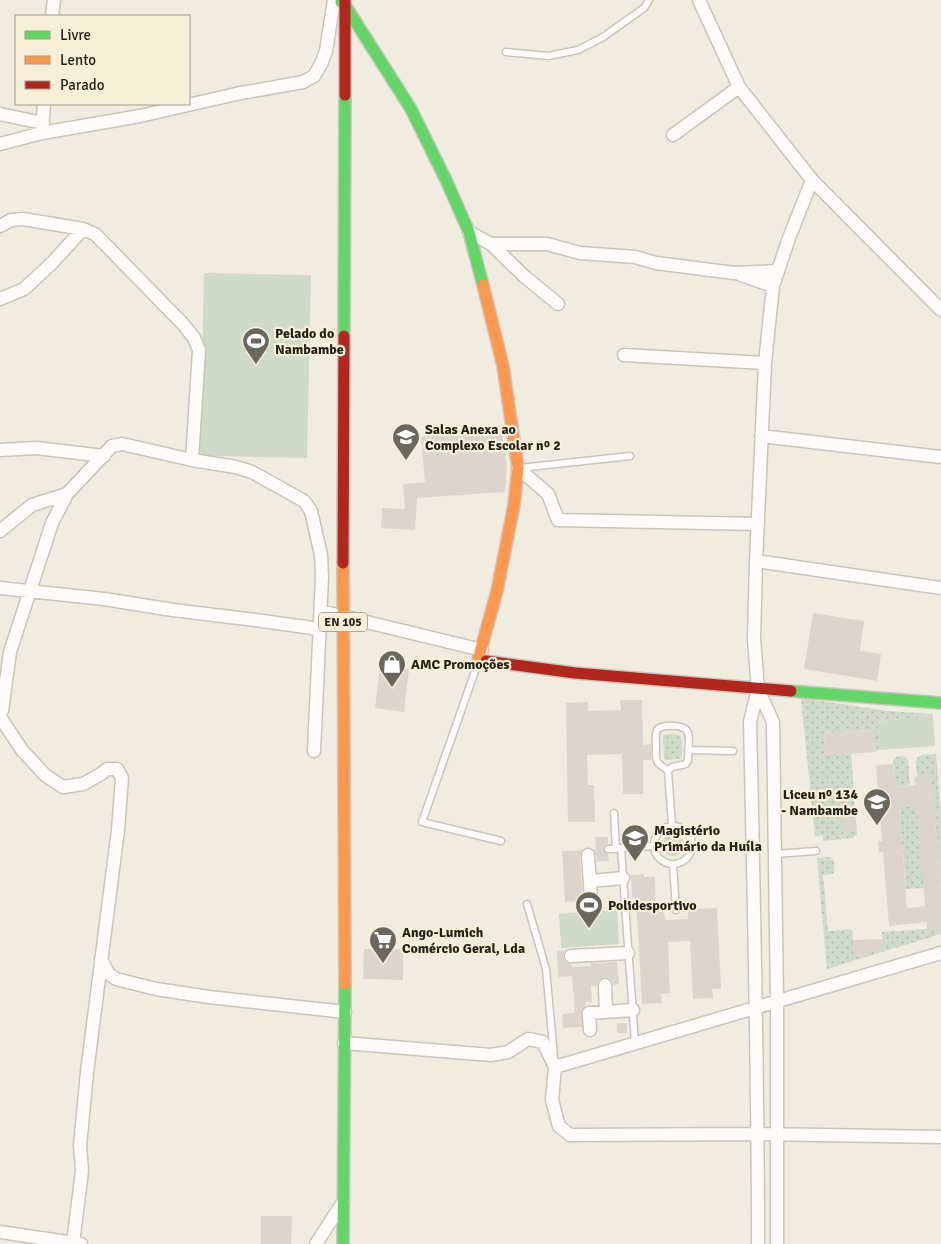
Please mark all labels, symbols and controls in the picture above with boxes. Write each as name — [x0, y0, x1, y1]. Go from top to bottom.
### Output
legend — [15, 15, 190, 105]
text: Livre — [60, 26, 91, 44]
text: Lento — [60, 51, 96, 69]
text: Parado — [60, 76, 105, 94]
place label: Pelado do Nambambe — [275, 325, 344, 358]
sports icon: Pelado do Nambambe — [241, 326, 271, 365]
place label: Salas Anexa ao Complexo Escolar nº 2 — [425, 421, 561, 454]
school or university icon: Salas Anexa ao Complexo Escolar nº 2 — [391, 422, 421, 461]
road number: EN 105 — [319, 612, 367, 632]
shop icon: AMC Promoções — [377, 649, 407, 688]
place label: AMC Promoções — [411, 656, 510, 673]
place label: Liceu nº 134 - Nambambe — [781, 786, 858, 819]
school or university icon: Liceu nº 134 - Nambambe — [862, 787, 892, 826]
place label: Magistério Primário da Huíla — [654, 822, 762, 855]
school or university icon: Magistério Primário da Huíla — [620, 823, 650, 862]
sports icon: Polidesportivo — [574, 890, 604, 929]
place label: Polidesportivo — [608, 897, 696, 914]
place label: Ango-Lumich Comércio Geral, Lda — [402, 924, 525, 957]
supermarket icon: Ango-Lumich Comércio Geral, Lda — [368, 925, 398, 964]

